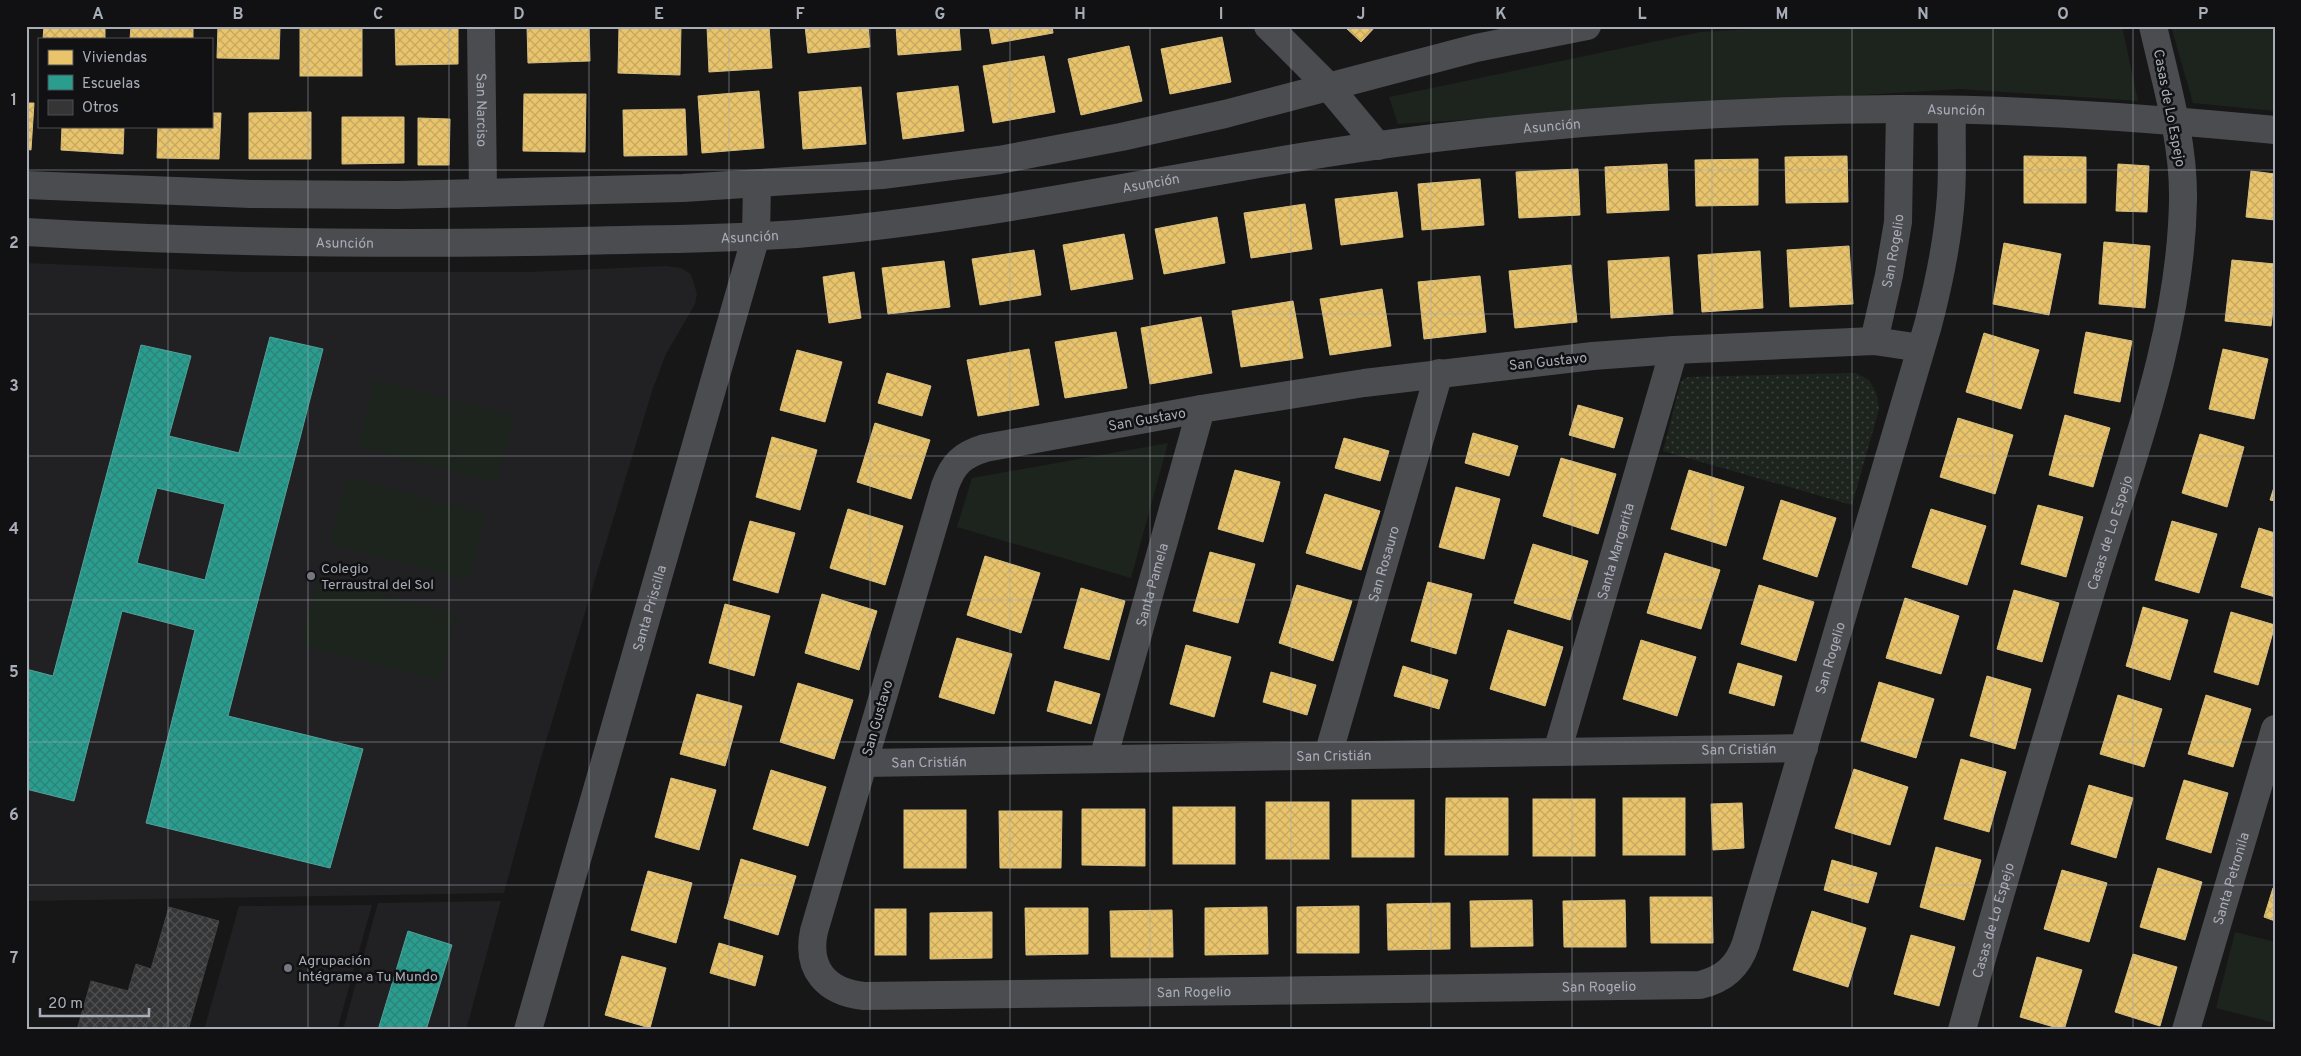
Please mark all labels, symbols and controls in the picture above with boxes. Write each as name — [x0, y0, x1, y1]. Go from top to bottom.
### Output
text: A — [92, 5, 104, 25]
text: B — [232, 5, 244, 25]
text: C — [373, 5, 383, 25]
text: D — [513, 5, 525, 25]
text: E — [654, 5, 664, 25]
text: F — [795, 5, 805, 25]
text: G — [935, 5, 945, 25]
text: H — [1074, 5, 1086, 25]
text: I — [1219, 5, 1223, 25]
text: J — [1357, 5, 1365, 25]
text: K — [1495, 5, 1507, 25]
text: L — [1637, 5, 1647, 25]
text: M — [1776, 5, 1788, 25]
text: N — [1917, 5, 1929, 25]
text: O — [2057, 5, 2069, 25]
text: P — [2198, 5, 2208, 25]
legend — [38, 38, 212, 128]
street label: Casas de Lo Espejo — [2149, 48, 2188, 169]
text: Viviendas — [82, 49, 147, 68]
street label: San Narciso — [472, 73, 489, 147]
text: Escuelas — [82, 75, 140, 94]
text: 1 — [11, 91, 17, 111]
text: Otros — [82, 99, 119, 118]
street label: Asunción — [1927, 102, 1985, 120]
street label: Asunción — [1522, 116, 1581, 138]
street label: Asunción — [1121, 171, 1181, 198]
street label: San Rogelio — [1879, 214, 1908, 290]
street label: Asunción — [720, 228, 779, 248]
text: 2 — [9, 234, 19, 254]
street label: Asunción — [316, 235, 374, 253]
street label: San Gustavo — [1508, 350, 1588, 375]
text: 3 — [9, 377, 19, 397]
street label: San Gustavo — [1107, 405, 1188, 436]
street label: Casas de Lo Espejo — [2085, 473, 2137, 592]
street label: Santa Margarita — [1595, 501, 1639, 602]
text: 4 — [9, 520, 19, 540]
street label: San Rosauro — [1366, 524, 1404, 604]
street label: Santa Pamela — [1133, 541, 1173, 629]
place label: Colegio Terraustral del Sol — [321, 561, 434, 594]
street label: Santa Priscilla — [630, 563, 671, 654]
marker: Colegio Terraustral del Sol — [305, 570, 317, 582]
street label: San Rogelio — [1813, 620, 1850, 696]
text: 5 — [9, 663, 19, 683]
street label: San Gustavo — [859, 678, 897, 758]
street label: San Cristián — [1701, 741, 1777, 760]
street label: San Cristián — [1296, 748, 1372, 766]
street label: San Cristián — [891, 754, 967, 773]
text: 6 — [9, 806, 19, 826]
street label: Santa Petronila — [2211, 831, 2254, 927]
street label: Casas de Lo Espejo — [1970, 861, 2019, 980]
text: 7 — [10, 949, 18, 969]
place label: Agrupación Intégrame a Tu Mundo — [298, 953, 438, 986]
marker: Agrupación Intégrame a Tu Mundo — [282, 962, 294, 974]
street label: San Rogelio — [1562, 979, 1636, 997]
street label: San Rogelio — [1157, 984, 1231, 1002]
scale bar — [40, 986, 149, 1018]
text: 20 m — [48, 995, 83, 1014]

